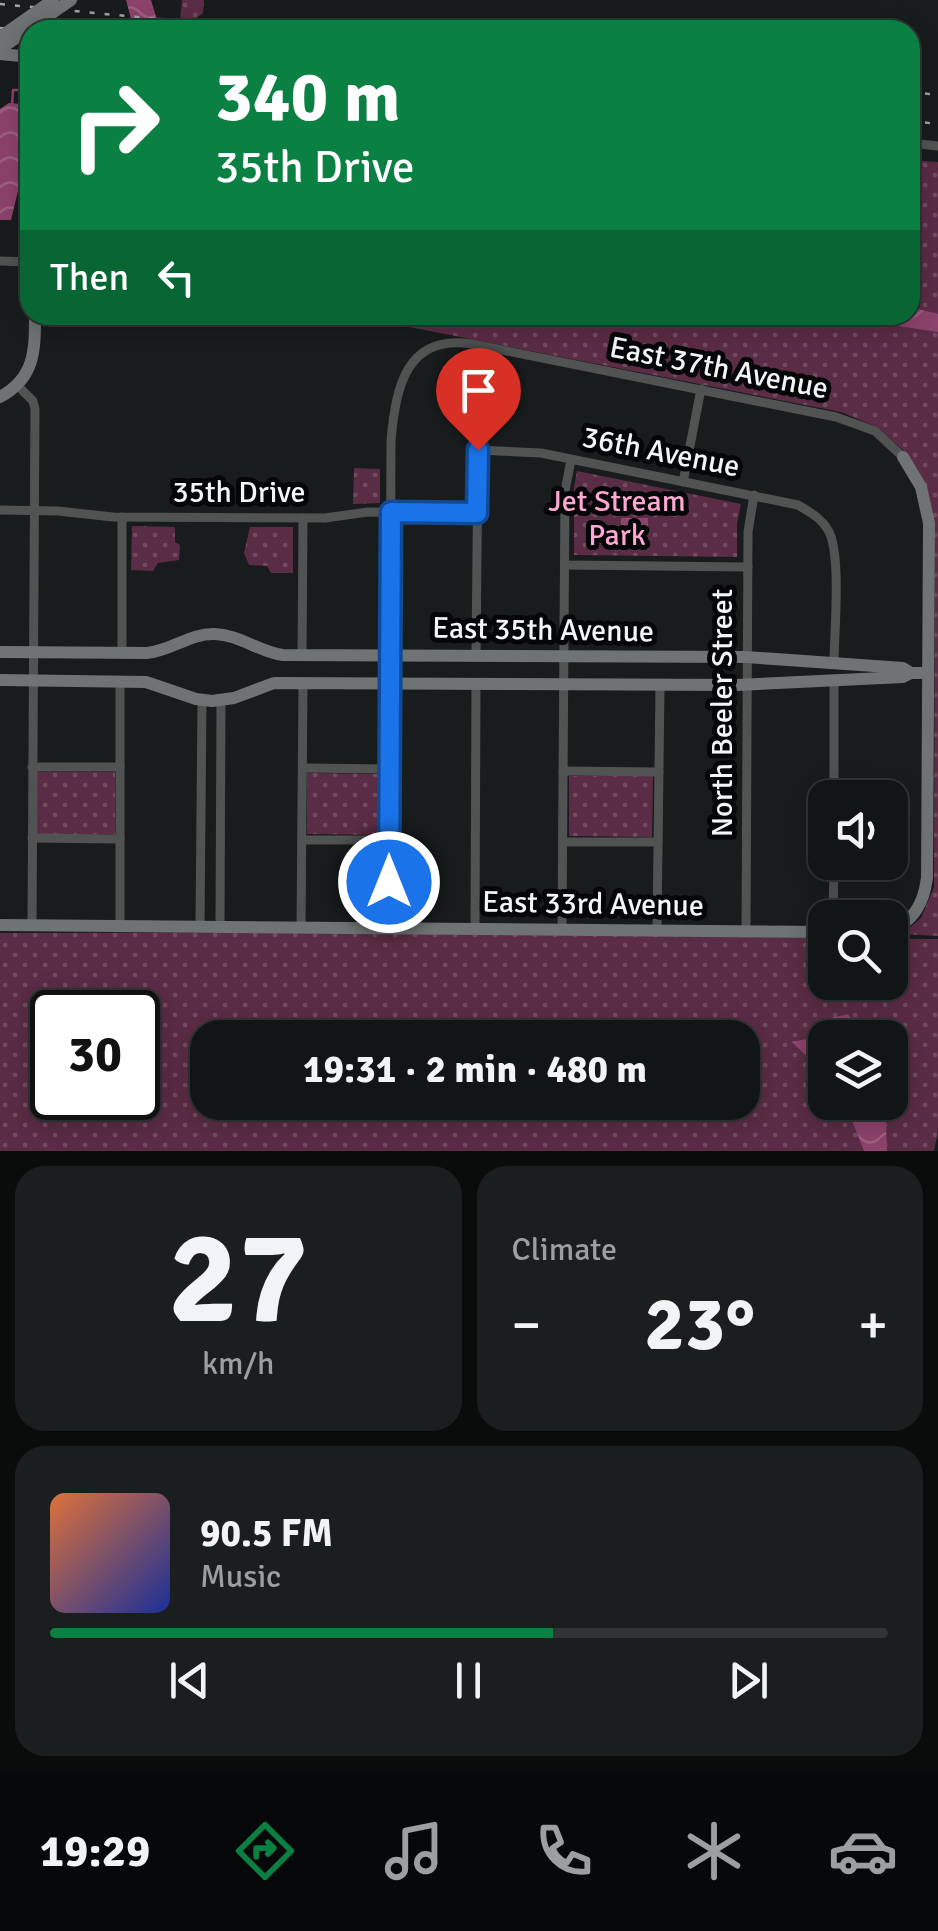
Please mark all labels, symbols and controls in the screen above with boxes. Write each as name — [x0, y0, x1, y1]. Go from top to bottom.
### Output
text: 340 m — [215, 54, 400, 140]
icon: right — [50, 60, 180, 190]
text: 35th Drive — [215, 140, 414, 195]
icon: left — [149, 250, 204, 305]
text: Then — [50, 254, 129, 301]
street label: East 37th Avenue — [607, 329, 831, 407]
pin — [436, 348, 521, 451]
icon: arrive — [451, 363, 506, 418]
street label: 36th Avenue — [579, 419, 743, 485]
street label: 35th Drive — [173, 474, 305, 511]
park label: Jet Stream Park — [548, 483, 686, 554]
street label: North Beeler Street — [704, 589, 741, 837]
street label: East 35th Avenue — [432, 610, 654, 650]
map controls — [808, 780, 908, 1120]
button: sound — [808, 780, 908, 880]
position arrow — [337, 830, 441, 934]
street label: East 33rd Avenue — [482, 884, 704, 924]
button: search — [808, 900, 908, 1000]
speed limit sign: 30 — [30, 990, 160, 1120]
button: layers — [808, 1020, 908, 1120]
text: 19:31 · 2 min · 480 m — [303, 1046, 647, 1093]
text: 27 — [168, 1199, 308, 1359]
text: Climate — [512, 1230, 617, 1269]
text: 23° — [644, 1278, 755, 1371]
text: − — [512, 1291, 541, 1359]
text: + — [858, 1291, 888, 1359]
text: km/h — [202, 1344, 274, 1383]
text: 90.5 FM — [200, 1510, 333, 1557]
text: Music — [200, 1557, 281, 1596]
icon: previous — [162, 1653, 217, 1708]
icon: pause — [441, 1653, 496, 1708]
icon: next — [721, 1653, 776, 1708]
icon: directions — [230, 1816, 300, 1886]
icon: music — [379, 1816, 449, 1886]
icon: phone — [529, 1816, 599, 1886]
icon: climate — [679, 1816, 749, 1886]
icon: car — [828, 1816, 898, 1886]
text: 19:29 — [40, 1824, 150, 1879]

